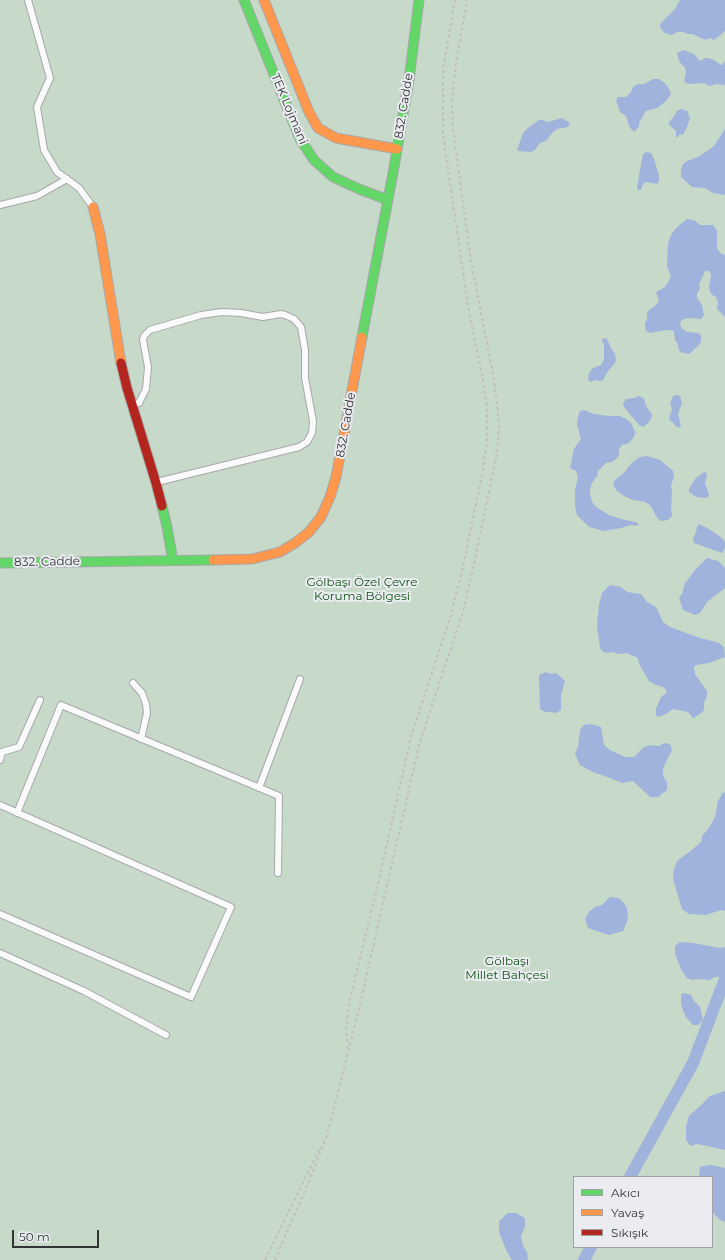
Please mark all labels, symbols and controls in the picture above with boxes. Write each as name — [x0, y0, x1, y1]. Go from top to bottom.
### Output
street label: TEK Lojmani — [268, 71, 310, 147]
street label: 832. Cadde — [392, 72, 416, 140]
street label: 832. Cadde — [333, 391, 359, 459]
street label: 832. Cadde — [14, 554, 80, 570]
park label: Gölbaşı Özel Çevre Koruma Bölgesi — [307, 575, 417, 603]
park label: Gölbaşı Millet Bahçesi — [465, 954, 549, 982]
legend — [573, 1176, 713, 1248]
text: Akıcı — [611, 1185, 640, 1200]
text: Yavaş — [611, 1205, 644, 1220]
scale bar — [14, 1222, 101, 1248]
text: Sıkışık — [611, 1225, 648, 1240]
text: 50 m — [19, 1229, 50, 1244]

